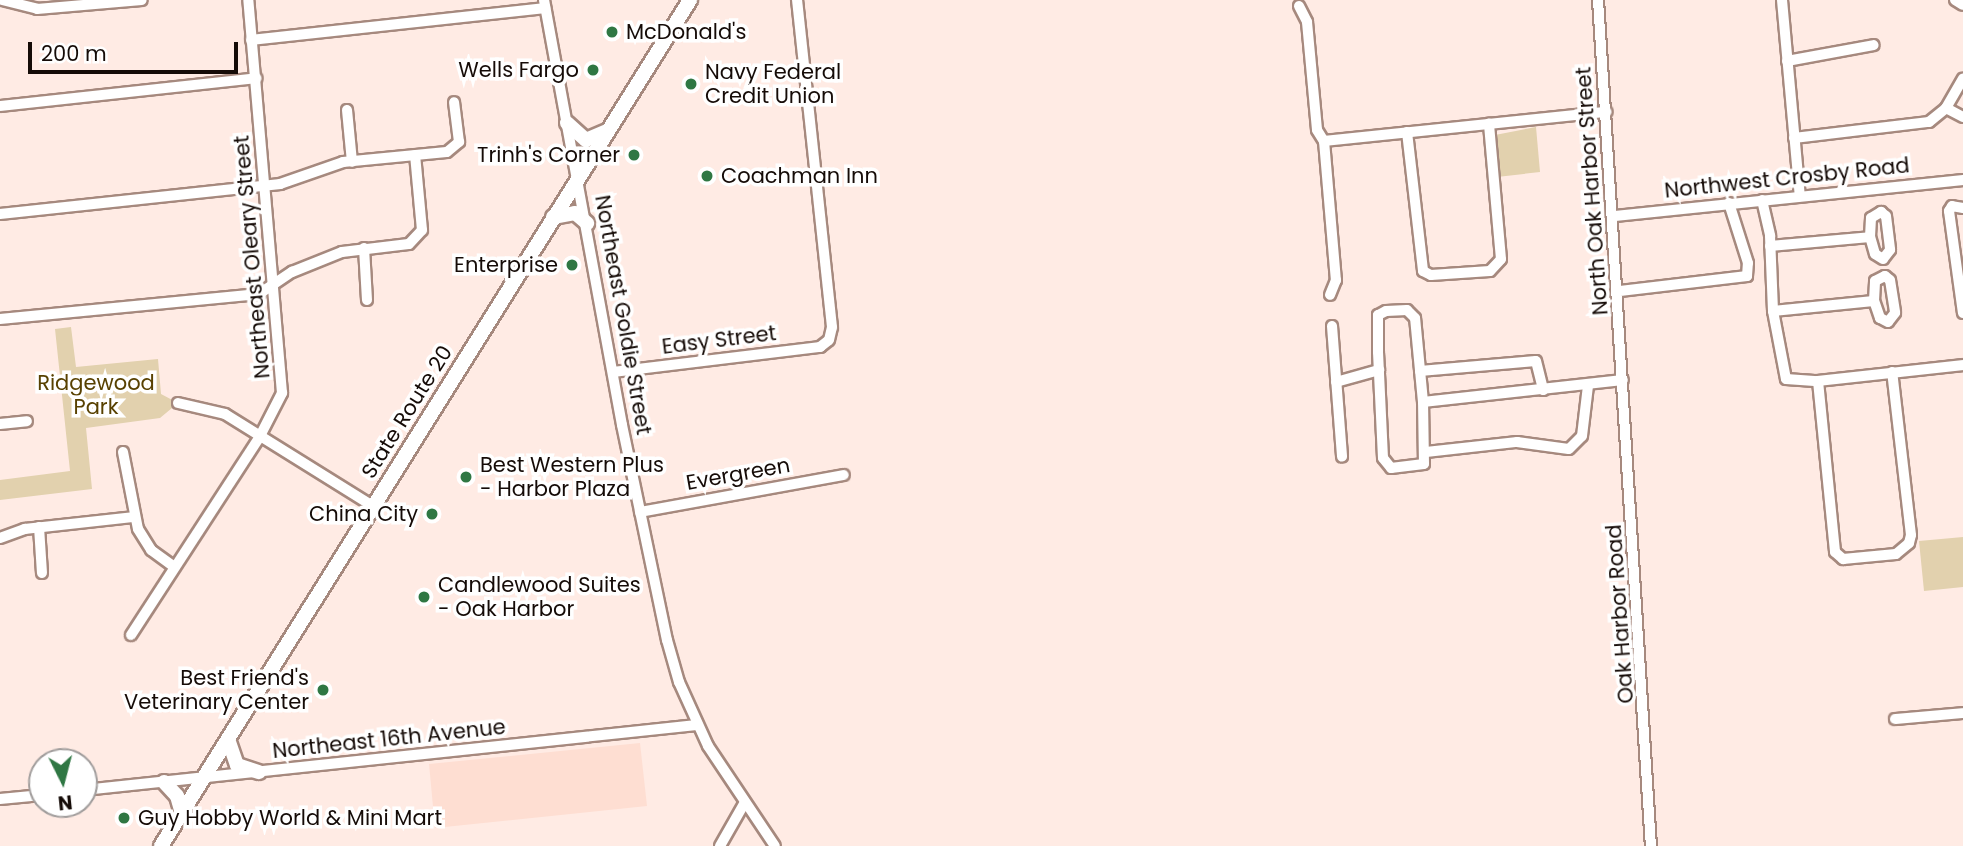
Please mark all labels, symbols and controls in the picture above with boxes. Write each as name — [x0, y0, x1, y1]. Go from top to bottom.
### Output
place label: McDonald's — [626, 19, 746, 45]
marker: McDonald's — [604, 24, 620, 40]
scale bar — [32, 28, 242, 72]
text: 200 m — [41, 39, 107, 68]
place label: Wells Fargo — [458, 57, 579, 83]
place label: Navy Federal Credit Union — [705, 59, 841, 109]
marker: Wells Fargo — [585, 62, 601, 78]
street label: North Oak Harbor Street — [1571, 66, 1613, 316]
marker: Navy Federal Credit Union — [683, 76, 699, 92]
street label: Northeast Oleary Street — [229, 134, 275, 380]
place label: Trinh's Corner — [477, 142, 620, 168]
marker: Trinh's Corner — [626, 147, 642, 163]
street label: Northwest Crosby Road — [1663, 153, 1911, 203]
place label: Coachman Inn — [721, 163, 878, 189]
marker: Coachman Inn — [699, 168, 715, 184]
street label: Northeast Goldie Street — [589, 193, 657, 437]
place label: Enterprise — [454, 252, 558, 278]
marker: Enterprise — [564, 257, 580, 273]
street label: Easy Street — [660, 320, 778, 360]
street label: State Route 20 — [356, 341, 458, 483]
park label: Ridgewood Park — [37, 370, 155, 420]
place label: Best Western Plus - Harbor Plaza — [480, 452, 664, 502]
street label: Evergreen — [684, 452, 792, 496]
marker: Best Western Plus - Harbor Plaza — [458, 469, 474, 485]
place label: China City — [309, 501, 418, 527]
marker: China City — [424, 506, 440, 522]
street label: Oak Harbor Road — [1601, 524, 1639, 704]
place label: Candlewood Suites - Oak Harbor — [438, 572, 641, 622]
marker: Candlewood Suites - Oak Harbor — [416, 589, 432, 605]
place label: Best Friend's Veterinary Center — [124, 665, 309, 715]
marker: Best Friend's Veterinary Center — [315, 682, 331, 698]
street label: Northeast 16th Avenue — [271, 714, 507, 764]
north arrow — [28, 748, 98, 818]
text: N — [57, 788, 74, 817]
place label: Guy Hobby World & Mini Mart — [138, 805, 442, 831]
marker: Guy Hobby World & Mini Mart — [116, 810, 132, 826]

